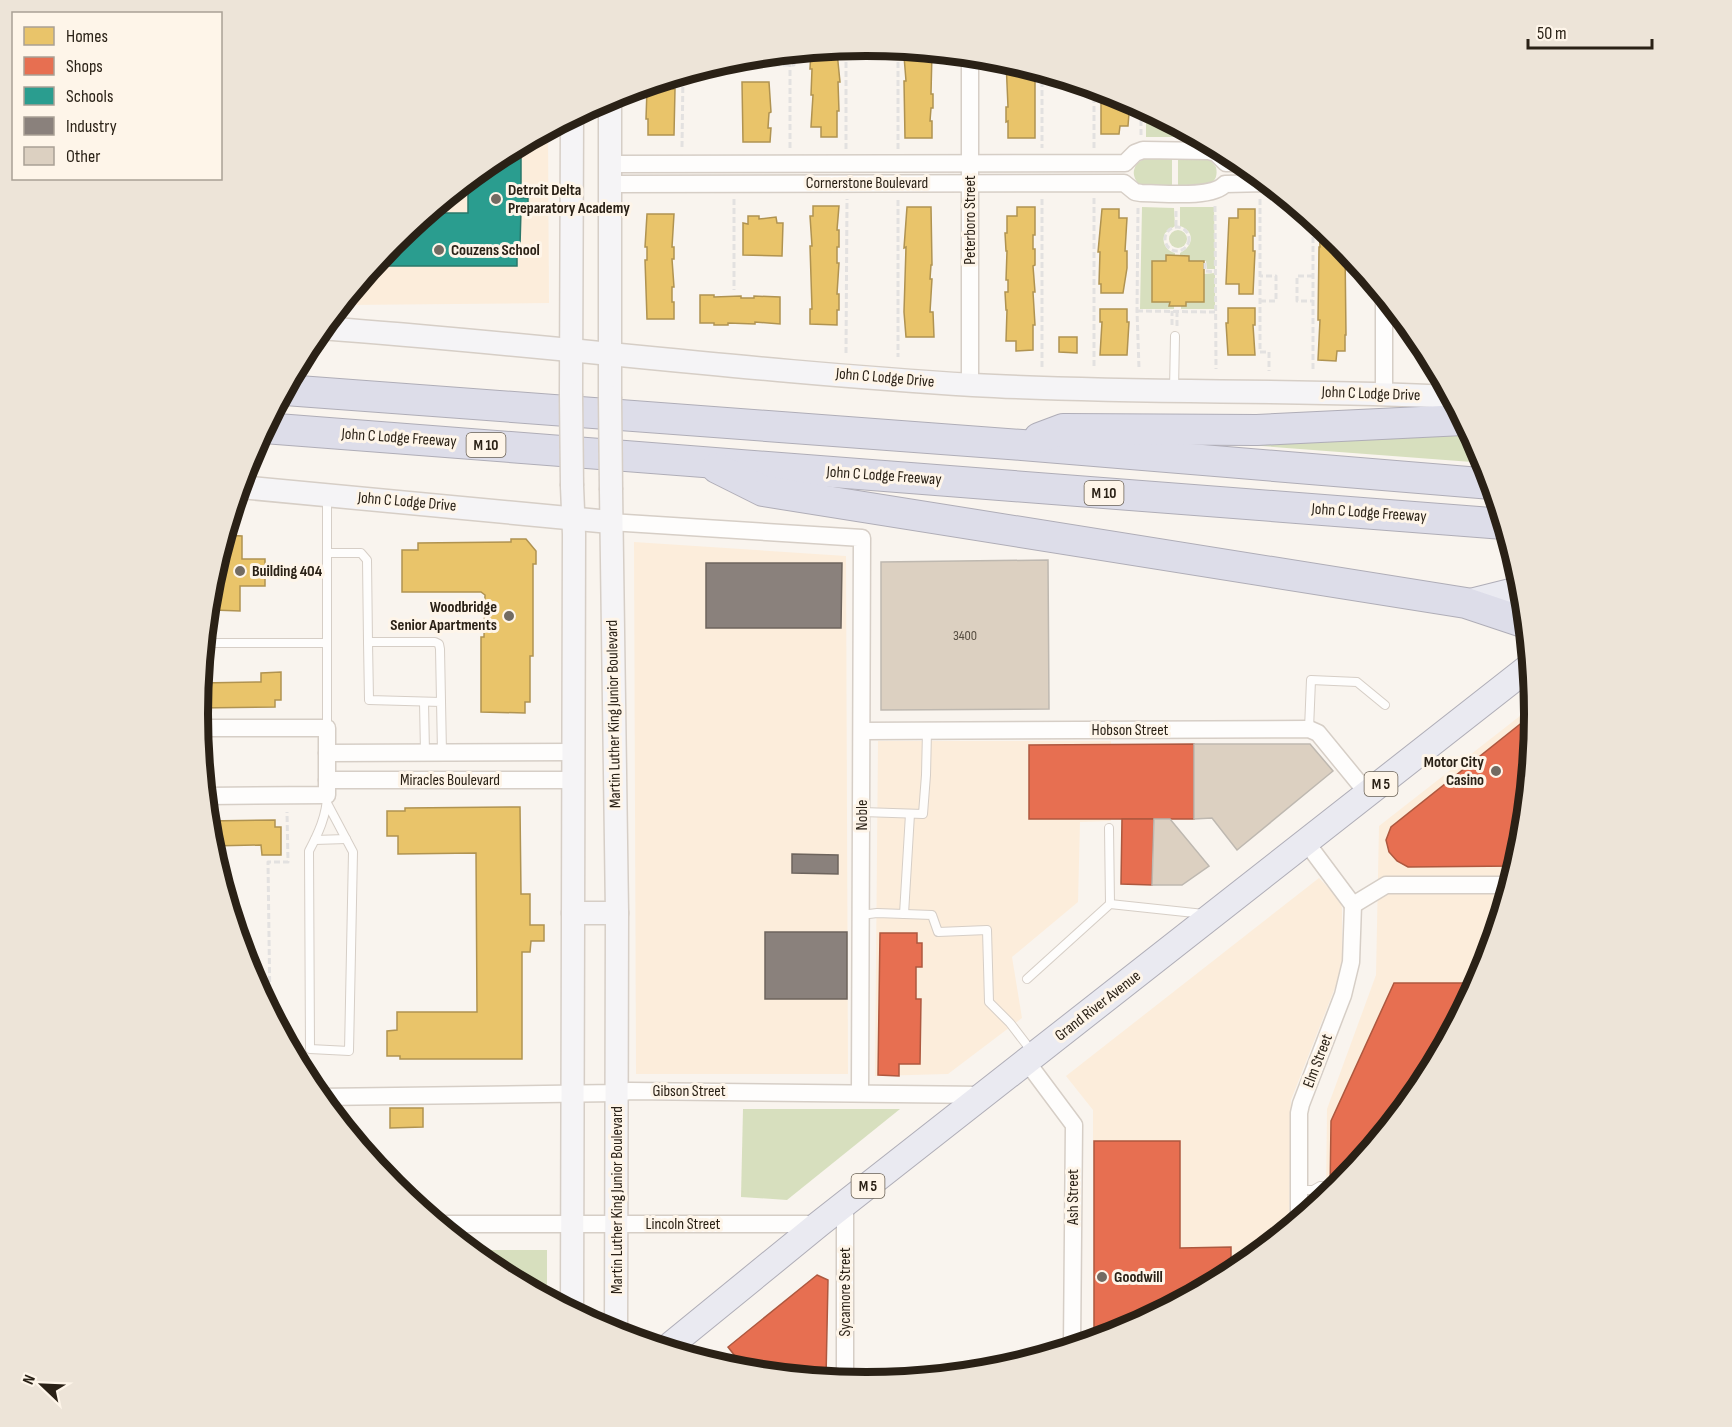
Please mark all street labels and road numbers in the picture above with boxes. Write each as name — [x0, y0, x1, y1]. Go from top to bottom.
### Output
street label: Cornerstone Boulevard — [806, 174, 928, 193]
street label: Peterboro Street — [961, 175, 980, 265]
street label: John C Lodge Drive — [834, 364, 935, 392]
street label: John C Lodge Drive — [1320, 383, 1421, 405]
street label: John C Lodge Freeway — [340, 424, 457, 451]
road number: M 10 — [466, 433, 506, 457]
street label: John C Lodge Freeway — [825, 462, 942, 489]
road number: M 10 — [1084, 481, 1124, 505]
street label: John C Lodge Drive — [356, 488, 457, 516]
street label: John C Lodge Freeway — [1310, 499, 1427, 526]
street label: Martin Luther King Junior Boulevard — [603, 620, 625, 808]
street label: Hobson Street — [1092, 721, 1169, 740]
street label: Miracles Boulevard — [400, 771, 500, 790]
road number: M 5 — [1364, 772, 1398, 796]
street label: Noble — [853, 800, 872, 830]
street label: Grand River Avenue — [1051, 967, 1145, 1045]
street label: Elm Street — [1299, 1031, 1337, 1091]
street label: Gibson Street — [652, 1082, 726, 1101]
street label: Martin Luther King Junior Boulevard — [608, 1106, 627, 1294]
street label: Ash Street — [1064, 1169, 1083, 1226]
road number: M 5 — [852, 1174, 884, 1198]
street label: Lincoln Street — [646, 1215, 721, 1234]
street label: Sycamore Street — [836, 1247, 855, 1337]

